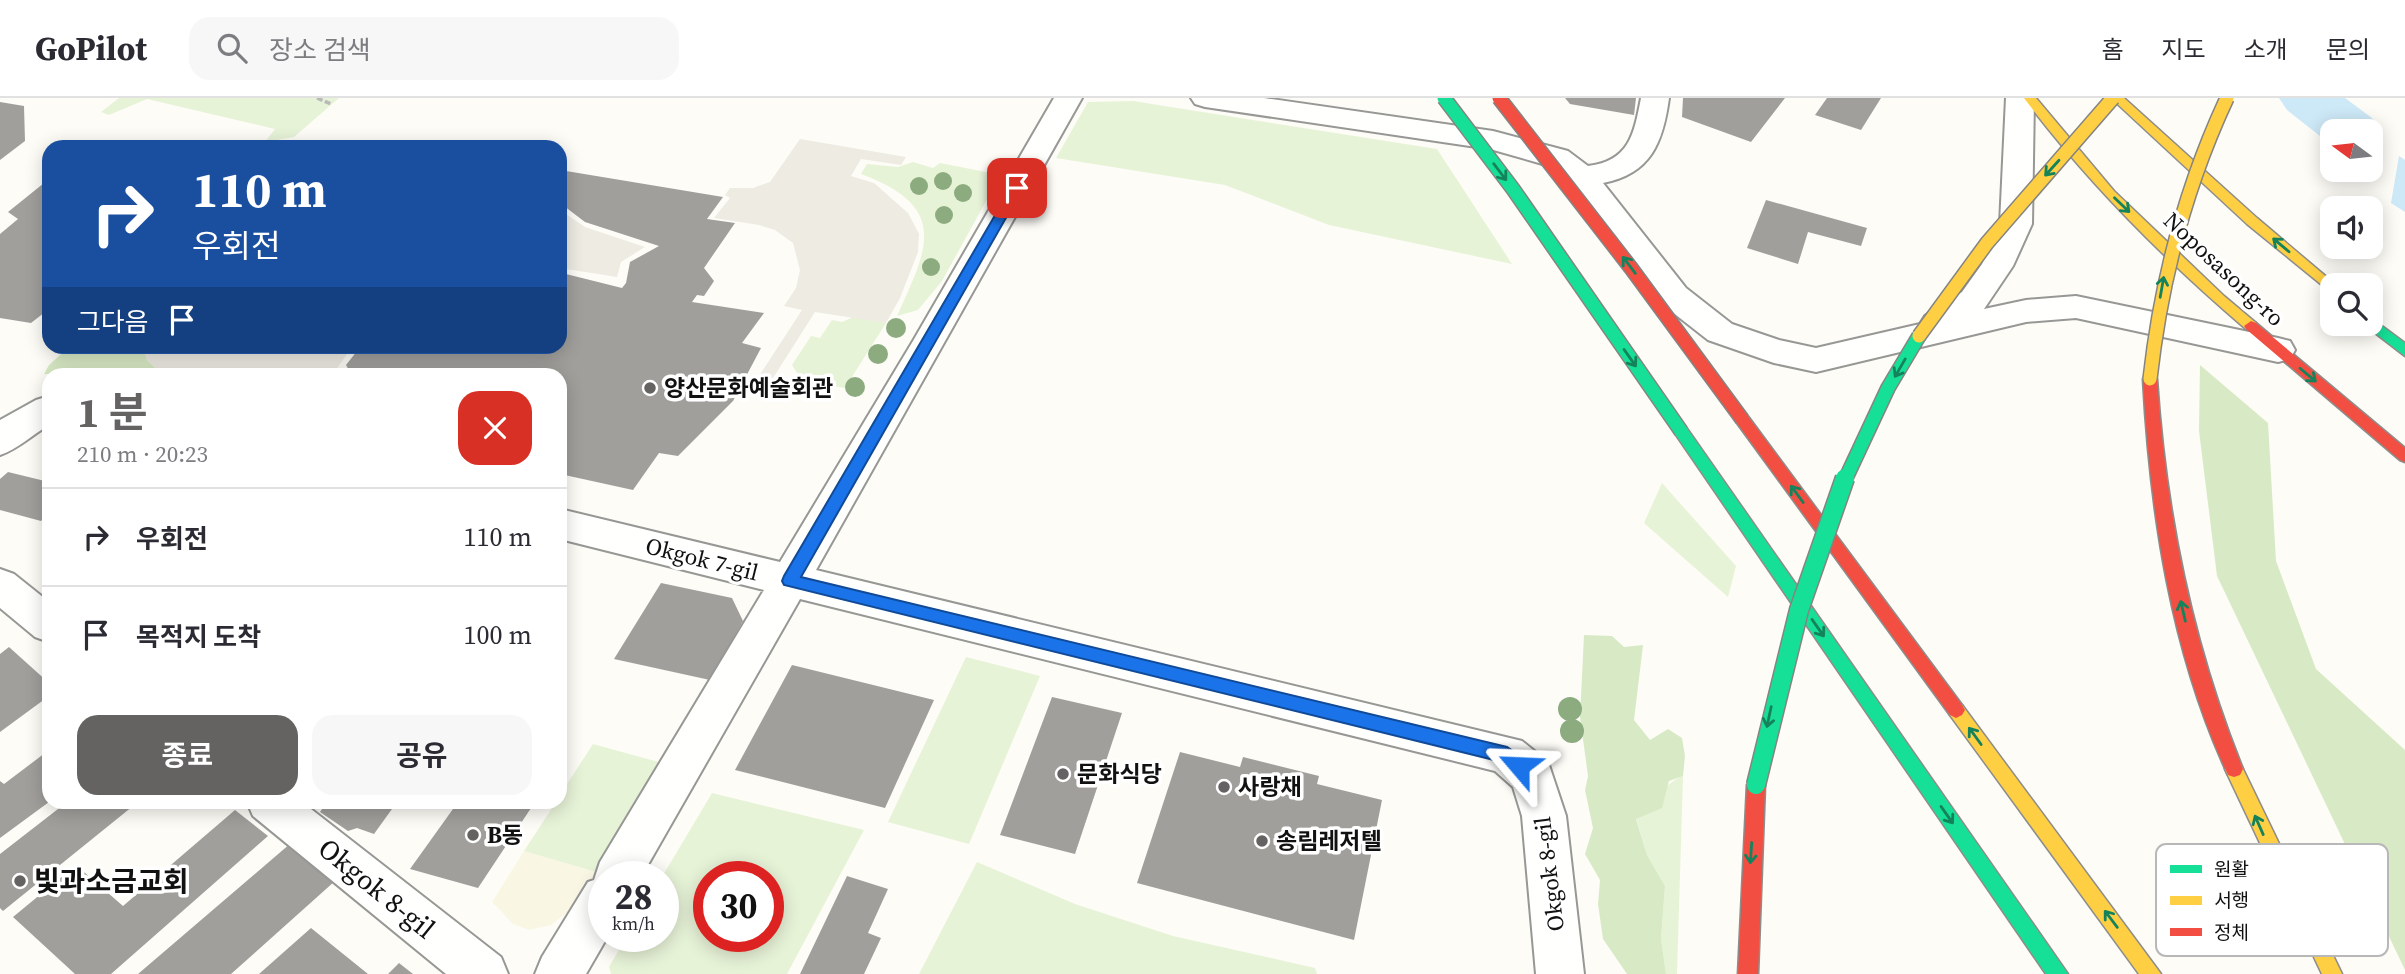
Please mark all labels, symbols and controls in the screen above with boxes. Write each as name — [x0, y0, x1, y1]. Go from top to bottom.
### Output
search box — [189, 17, 679, 80]
text: GoPilot — [35, 26, 147, 71]
icon: search — [213, 29, 251, 67]
text: 장소 검색 — [269, 32, 371, 68]
text: 홈 — [2101, 33, 2123, 66]
text: 지도 — [2161, 33, 2206, 66]
text: 소개 — [2244, 33, 2288, 66]
text: 문의 — [2326, 33, 2370, 66]
north arrow — [2320, 119, 2384, 182]
map controls — [2320, 119, 2383, 336]
text: 110 m — [192, 156, 327, 223]
pin — [987, 158, 1047, 218]
one-way arrow — [2044, 158, 2060, 176]
one-way arrow — [1493, 162, 1507, 181]
icon: right — [77, 168, 168, 259]
icon: arrive — [998, 169, 1036, 207]
button: sound — [2320, 196, 2383, 259]
one-way arrow — [2113, 197, 2130, 214]
street label: Noposasong-ro — [2157, 205, 2291, 333]
text: 우회전 — [192, 224, 280, 268]
one-way arrow — [2272, 238, 2290, 254]
one-way arrow — [1622, 257, 1637, 275]
button: search — [2320, 273, 2383, 336]
one-way arrow — [2156, 276, 2169, 299]
icon: arrive — [163, 301, 201, 339]
text: 그다음 — [77, 304, 149, 340]
one-way arrow — [1623, 348, 1637, 368]
one-way arrow — [1893, 357, 1907, 377]
one-way arrow — [2299, 367, 2317, 383]
place label: 양산문화예술회관 — [664, 372, 833, 404]
marker: 양산문화예술회관 — [642, 380, 658, 396]
text: 1 분 — [77, 383, 147, 441]
button: close — [458, 391, 532, 465]
text: 210 m · 20:23 — [77, 438, 208, 470]
one-way arrow — [1790, 485, 1804, 504]
icon: right — [77, 518, 115, 556]
text: 110 m — [464, 519, 532, 555]
text: 우회전 — [136, 521, 208, 557]
street label: Okgok 7-gil — [642, 530, 762, 588]
one-way arrow — [2175, 600, 2189, 623]
icon: arrive — [77, 616, 115, 654]
text: 100 m — [464, 617, 532, 653]
one-way arrow — [1811, 618, 1825, 637]
text: 목적지 도착 — [136, 619, 261, 655]
one-way arrow — [1762, 705, 1776, 728]
button: 종료 — [77, 715, 298, 795]
button: 공유 — [312, 715, 532, 795]
one-way arrow — [1968, 727, 1983, 746]
position arrow — [1482, 729, 1556, 803]
place label: 문화식당 — [1077, 758, 1162, 790]
marker: 문화식당 — [1055, 766, 1071, 782]
place label: 사랑채 — [1238, 771, 1301, 803]
marker: 사랑채 — [1216, 779, 1232, 795]
one-way arrow — [1940, 805, 1954, 824]
one-way arrow — [2252, 814, 2265, 836]
street label: Okgok 8-gil — [1526, 815, 1572, 933]
place label: B동 — [487, 819, 523, 851]
place label: 송림레저텔 — [1276, 825, 1382, 857]
marker: B동 — [465, 827, 481, 843]
street label: Okgok 8-gil — [311, 829, 443, 947]
marker: 송림레저텔 — [1254, 833, 1270, 849]
one-way arrow — [1745, 841, 1758, 864]
legend — [2156, 844, 2388, 956]
text: 원활 — [2214, 856, 2249, 882]
speed limit sign: 30 — [693, 861, 784, 952]
place label: 빛과소금교회 — [34, 862, 189, 900]
marker: 빛과소금교회 — [12, 873, 28, 889]
text: 28 — [615, 873, 652, 921]
text: 서행 — [2214, 887, 2249, 913]
one-way arrow — [2103, 910, 2118, 929]
text: km/h — [612, 911, 655, 936]
text: 정체 — [2214, 919, 2249, 945]

